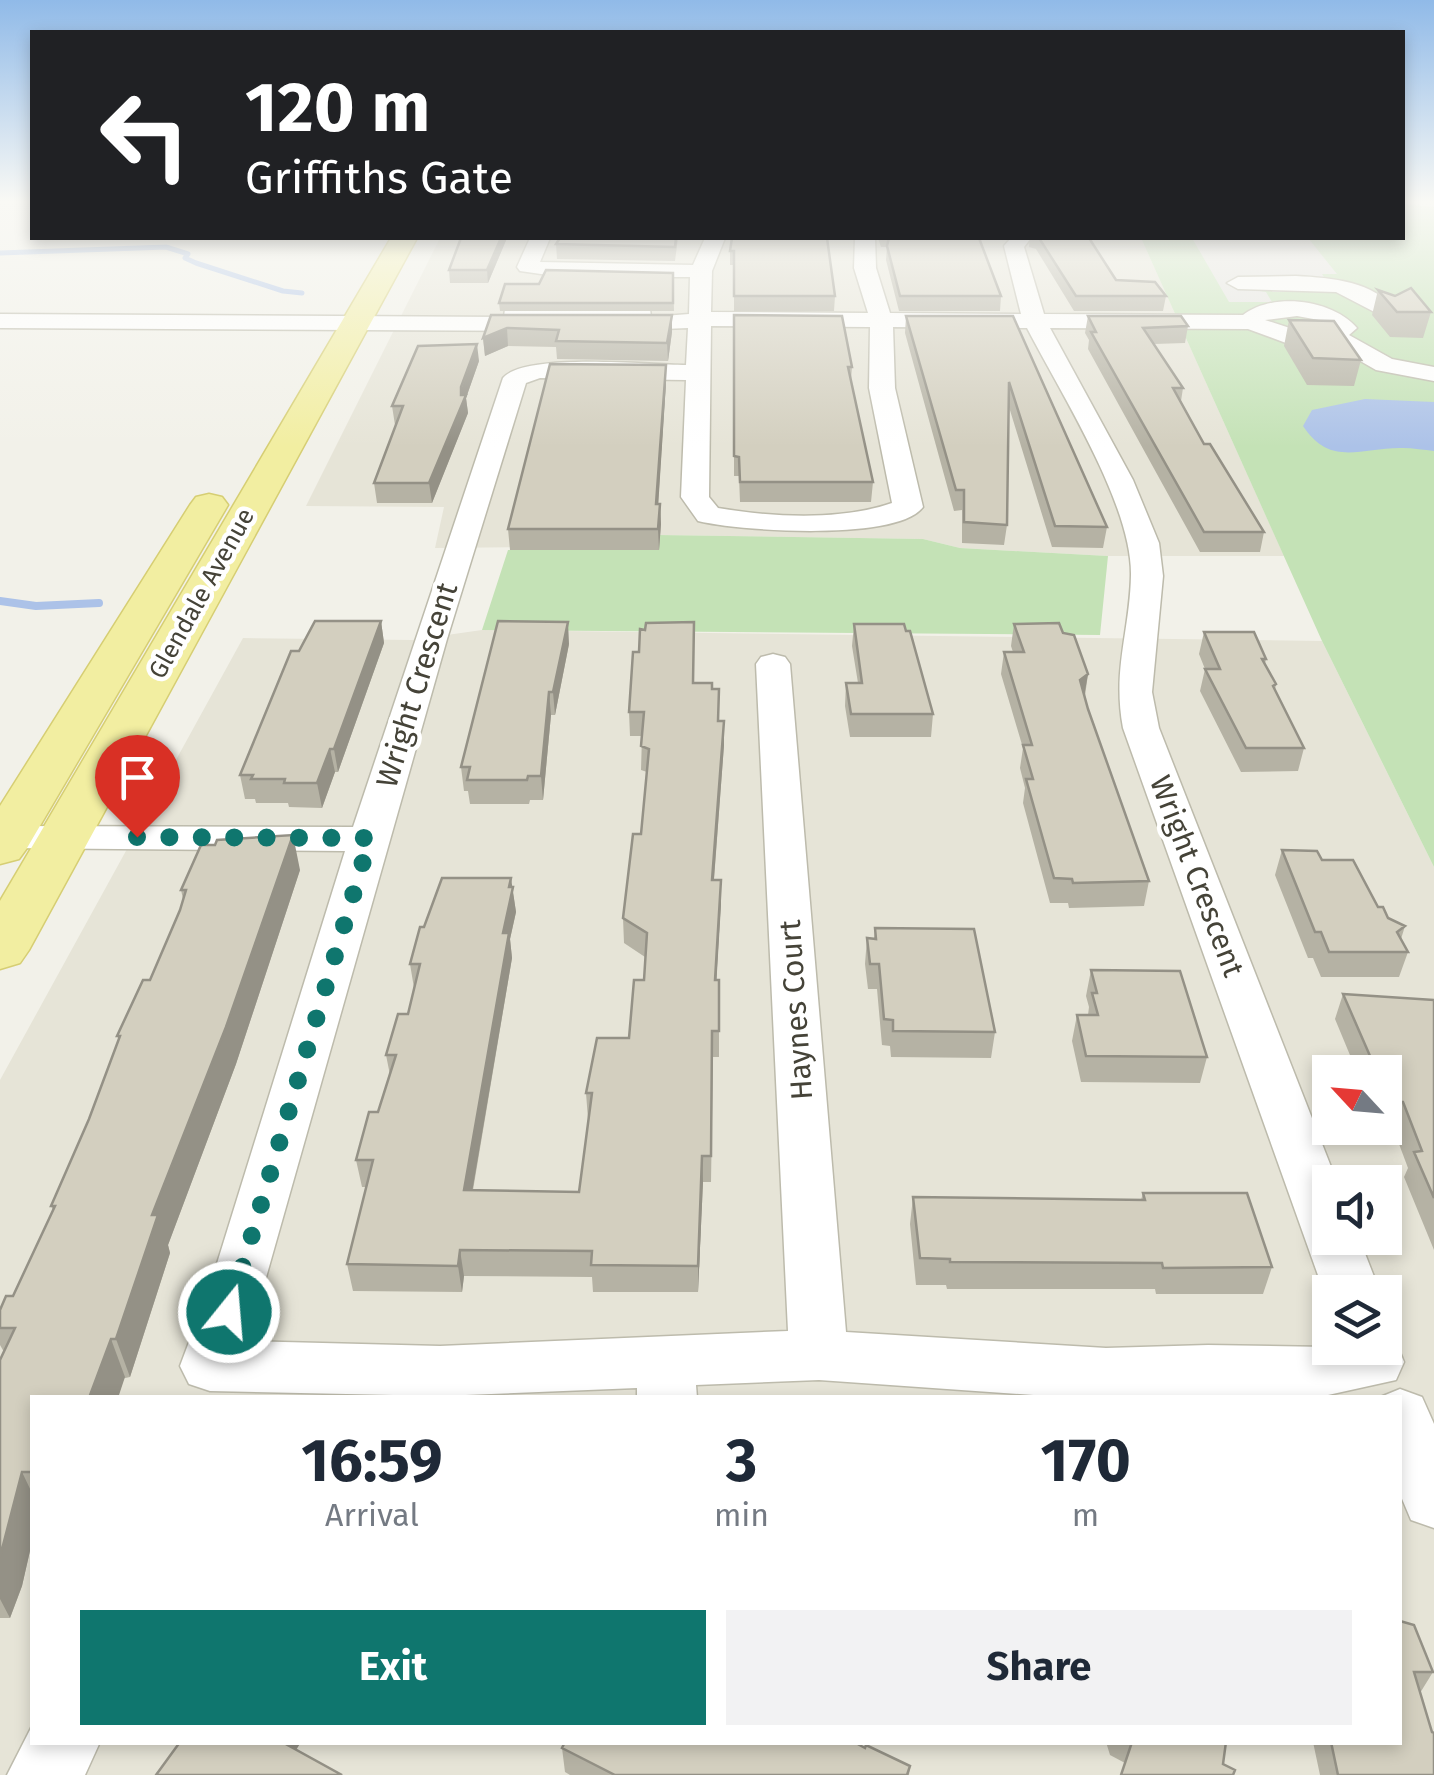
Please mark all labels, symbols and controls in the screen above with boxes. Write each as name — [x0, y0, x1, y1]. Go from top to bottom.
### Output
text: 120 m — [245, 66, 430, 150]
icon: left — [80, 70, 210, 200]
text: Griffiths Gate — [245, 151, 513, 205]
street label: Glendale Avenue — [143, 503, 261, 684]
street label: Wright Crescent — [369, 578, 465, 792]
pin — [95, 735, 180, 838]
icon: arrive — [110, 750, 165, 805]
street label: Wright Crescent — [1142, 770, 1252, 982]
street label: Haynes Court — [772, 919, 820, 1101]
north arrow — [1312, 1055, 1402, 1145]
map controls — [1312, 1055, 1402, 1365]
button: sound — [1312, 1165, 1402, 1255]
position arrow — [177, 1260, 281, 1364]
button: layers — [1312, 1275, 1402, 1365]
text: 16:59 — [301, 1425, 443, 1497]
text: 3 — [726, 1425, 757, 1497]
text: 170 — [1040, 1425, 1131, 1497]
text: Arrival — [325, 1496, 419, 1534]
text: min — [714, 1496, 769, 1534]
text: m — [1072, 1496, 1099, 1534]
button: Exit — [80, 1610, 706, 1725]
button: Share — [726, 1610, 1352, 1725]

